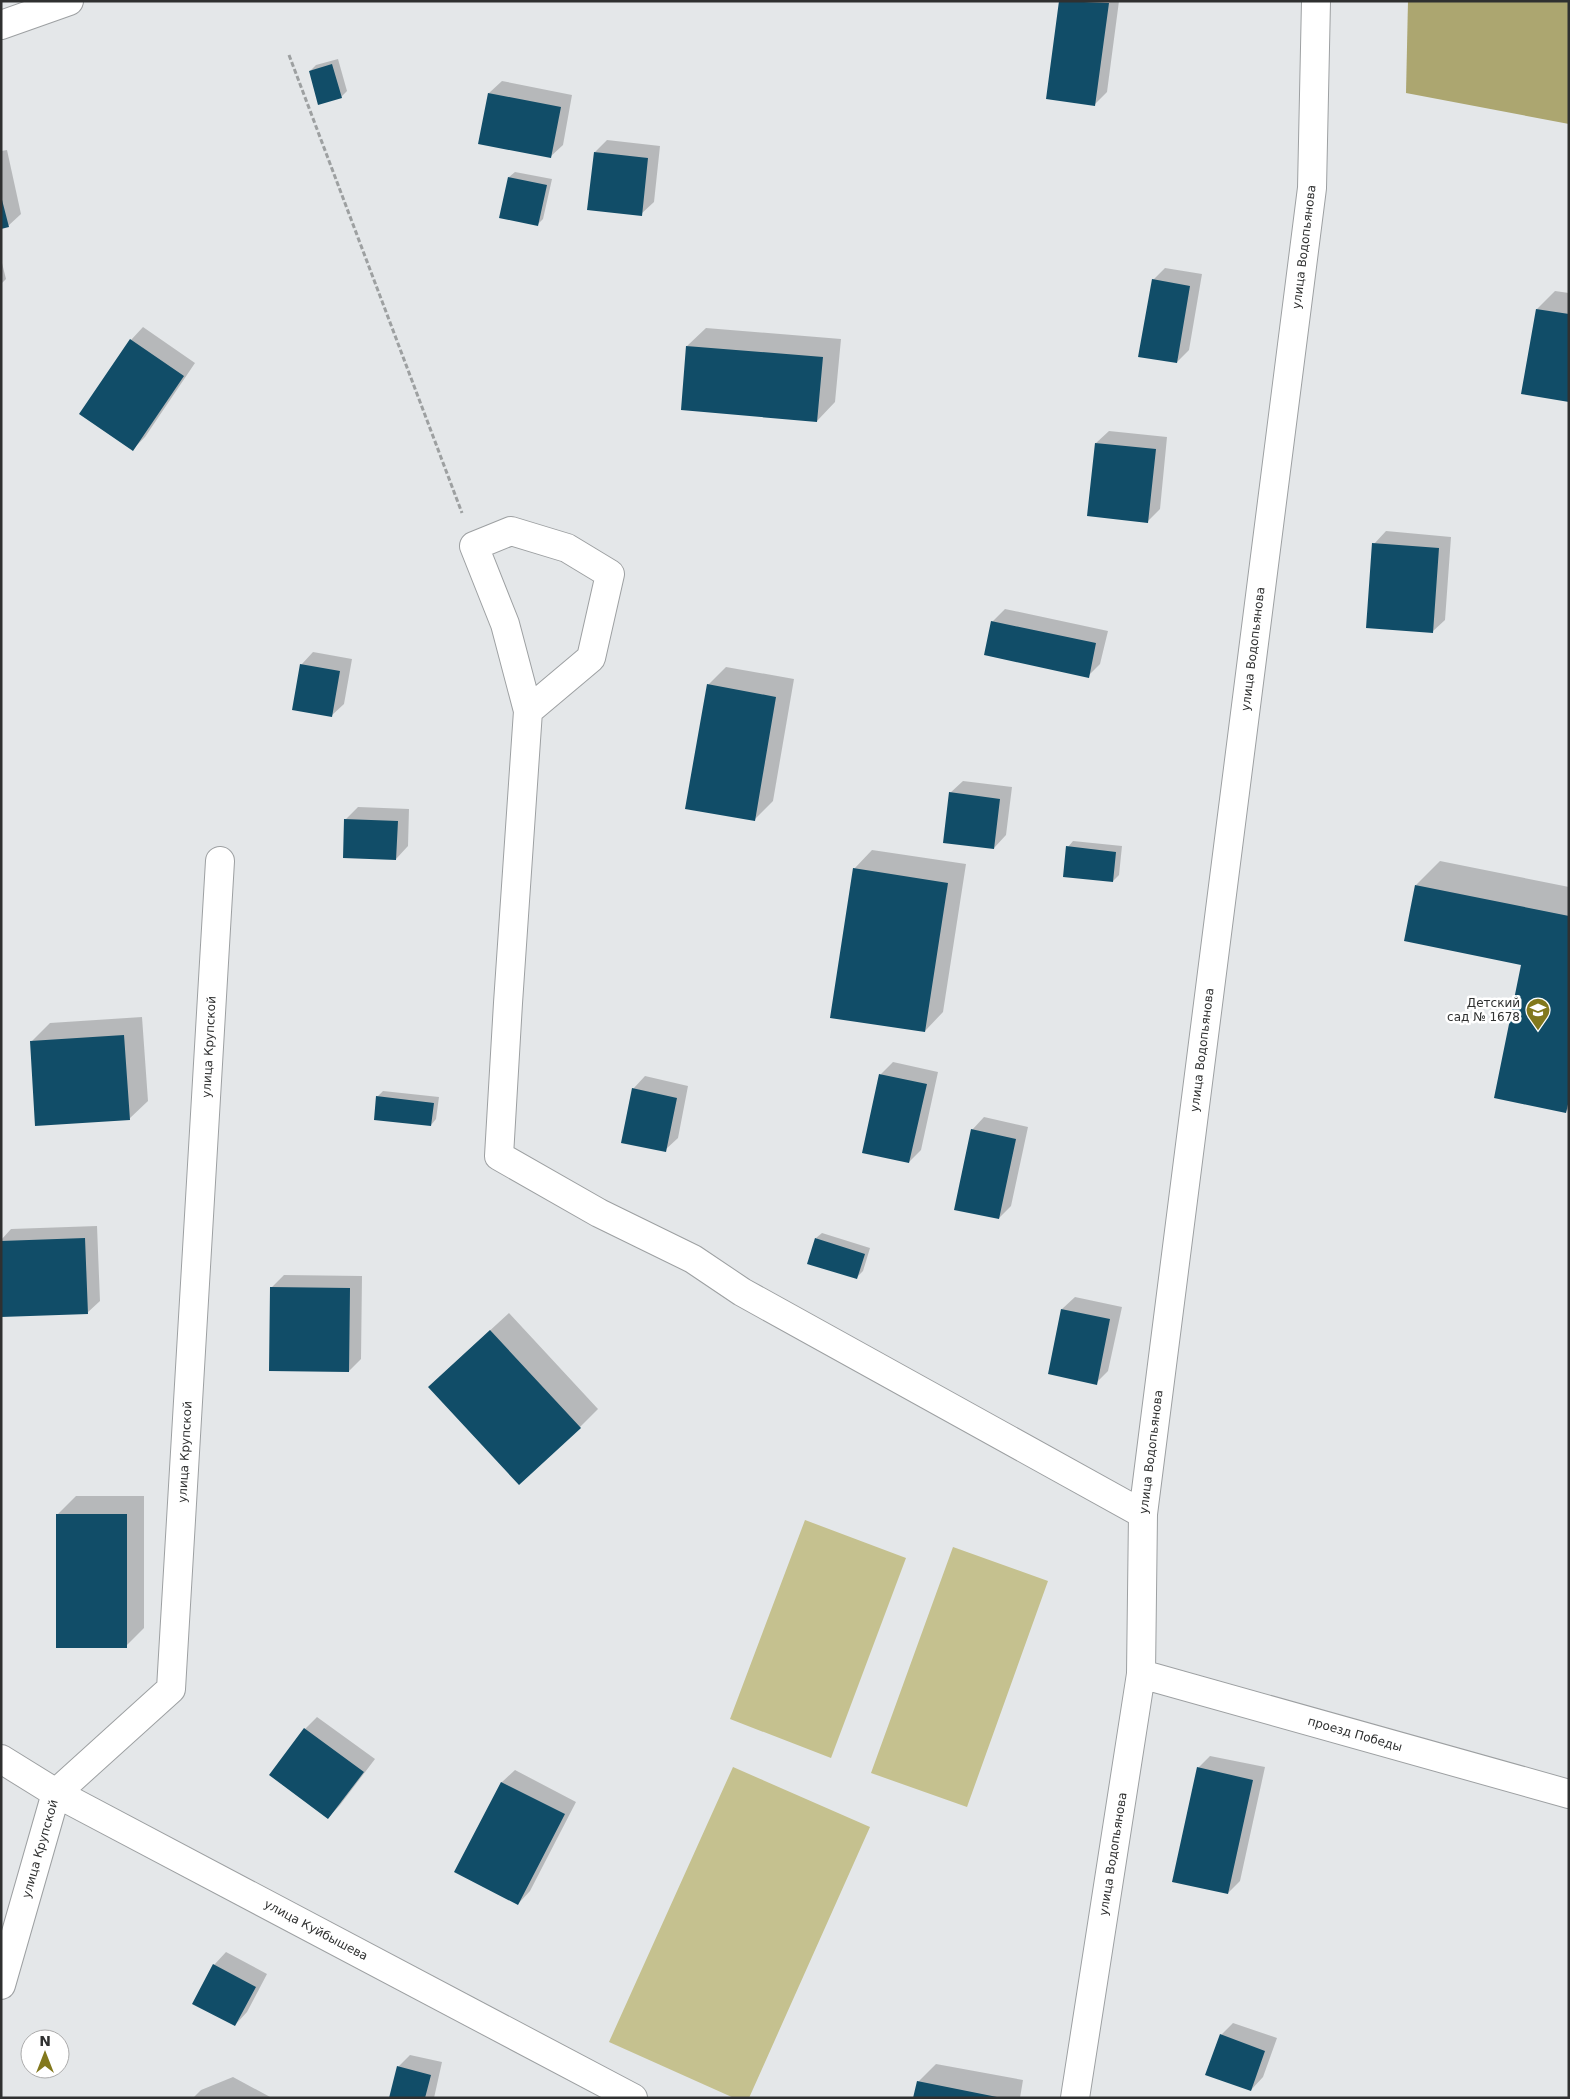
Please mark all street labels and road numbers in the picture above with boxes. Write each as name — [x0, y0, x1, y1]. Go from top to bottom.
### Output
street label: улица Водопьянова — [1289, 184, 1319, 310]
street label: улица Водопьянова — [1238, 586, 1268, 712]
street label: улица Водопьянова — [1187, 987, 1217, 1113]
street label: улица Крупской — [199, 996, 219, 1098]
street label: улица Водопьянова — [1136, 1389, 1166, 1515]
street label: улица Крупской — [175, 1401, 195, 1503]
street label: проезд Победы — [1306, 1714, 1404, 1754]
street label: улица Водопьянова — [1096, 1791, 1130, 1917]
street label: улица Крупской — [19, 1798, 61, 1900]
street label: улица Куйбышева — [262, 1897, 370, 1963]

